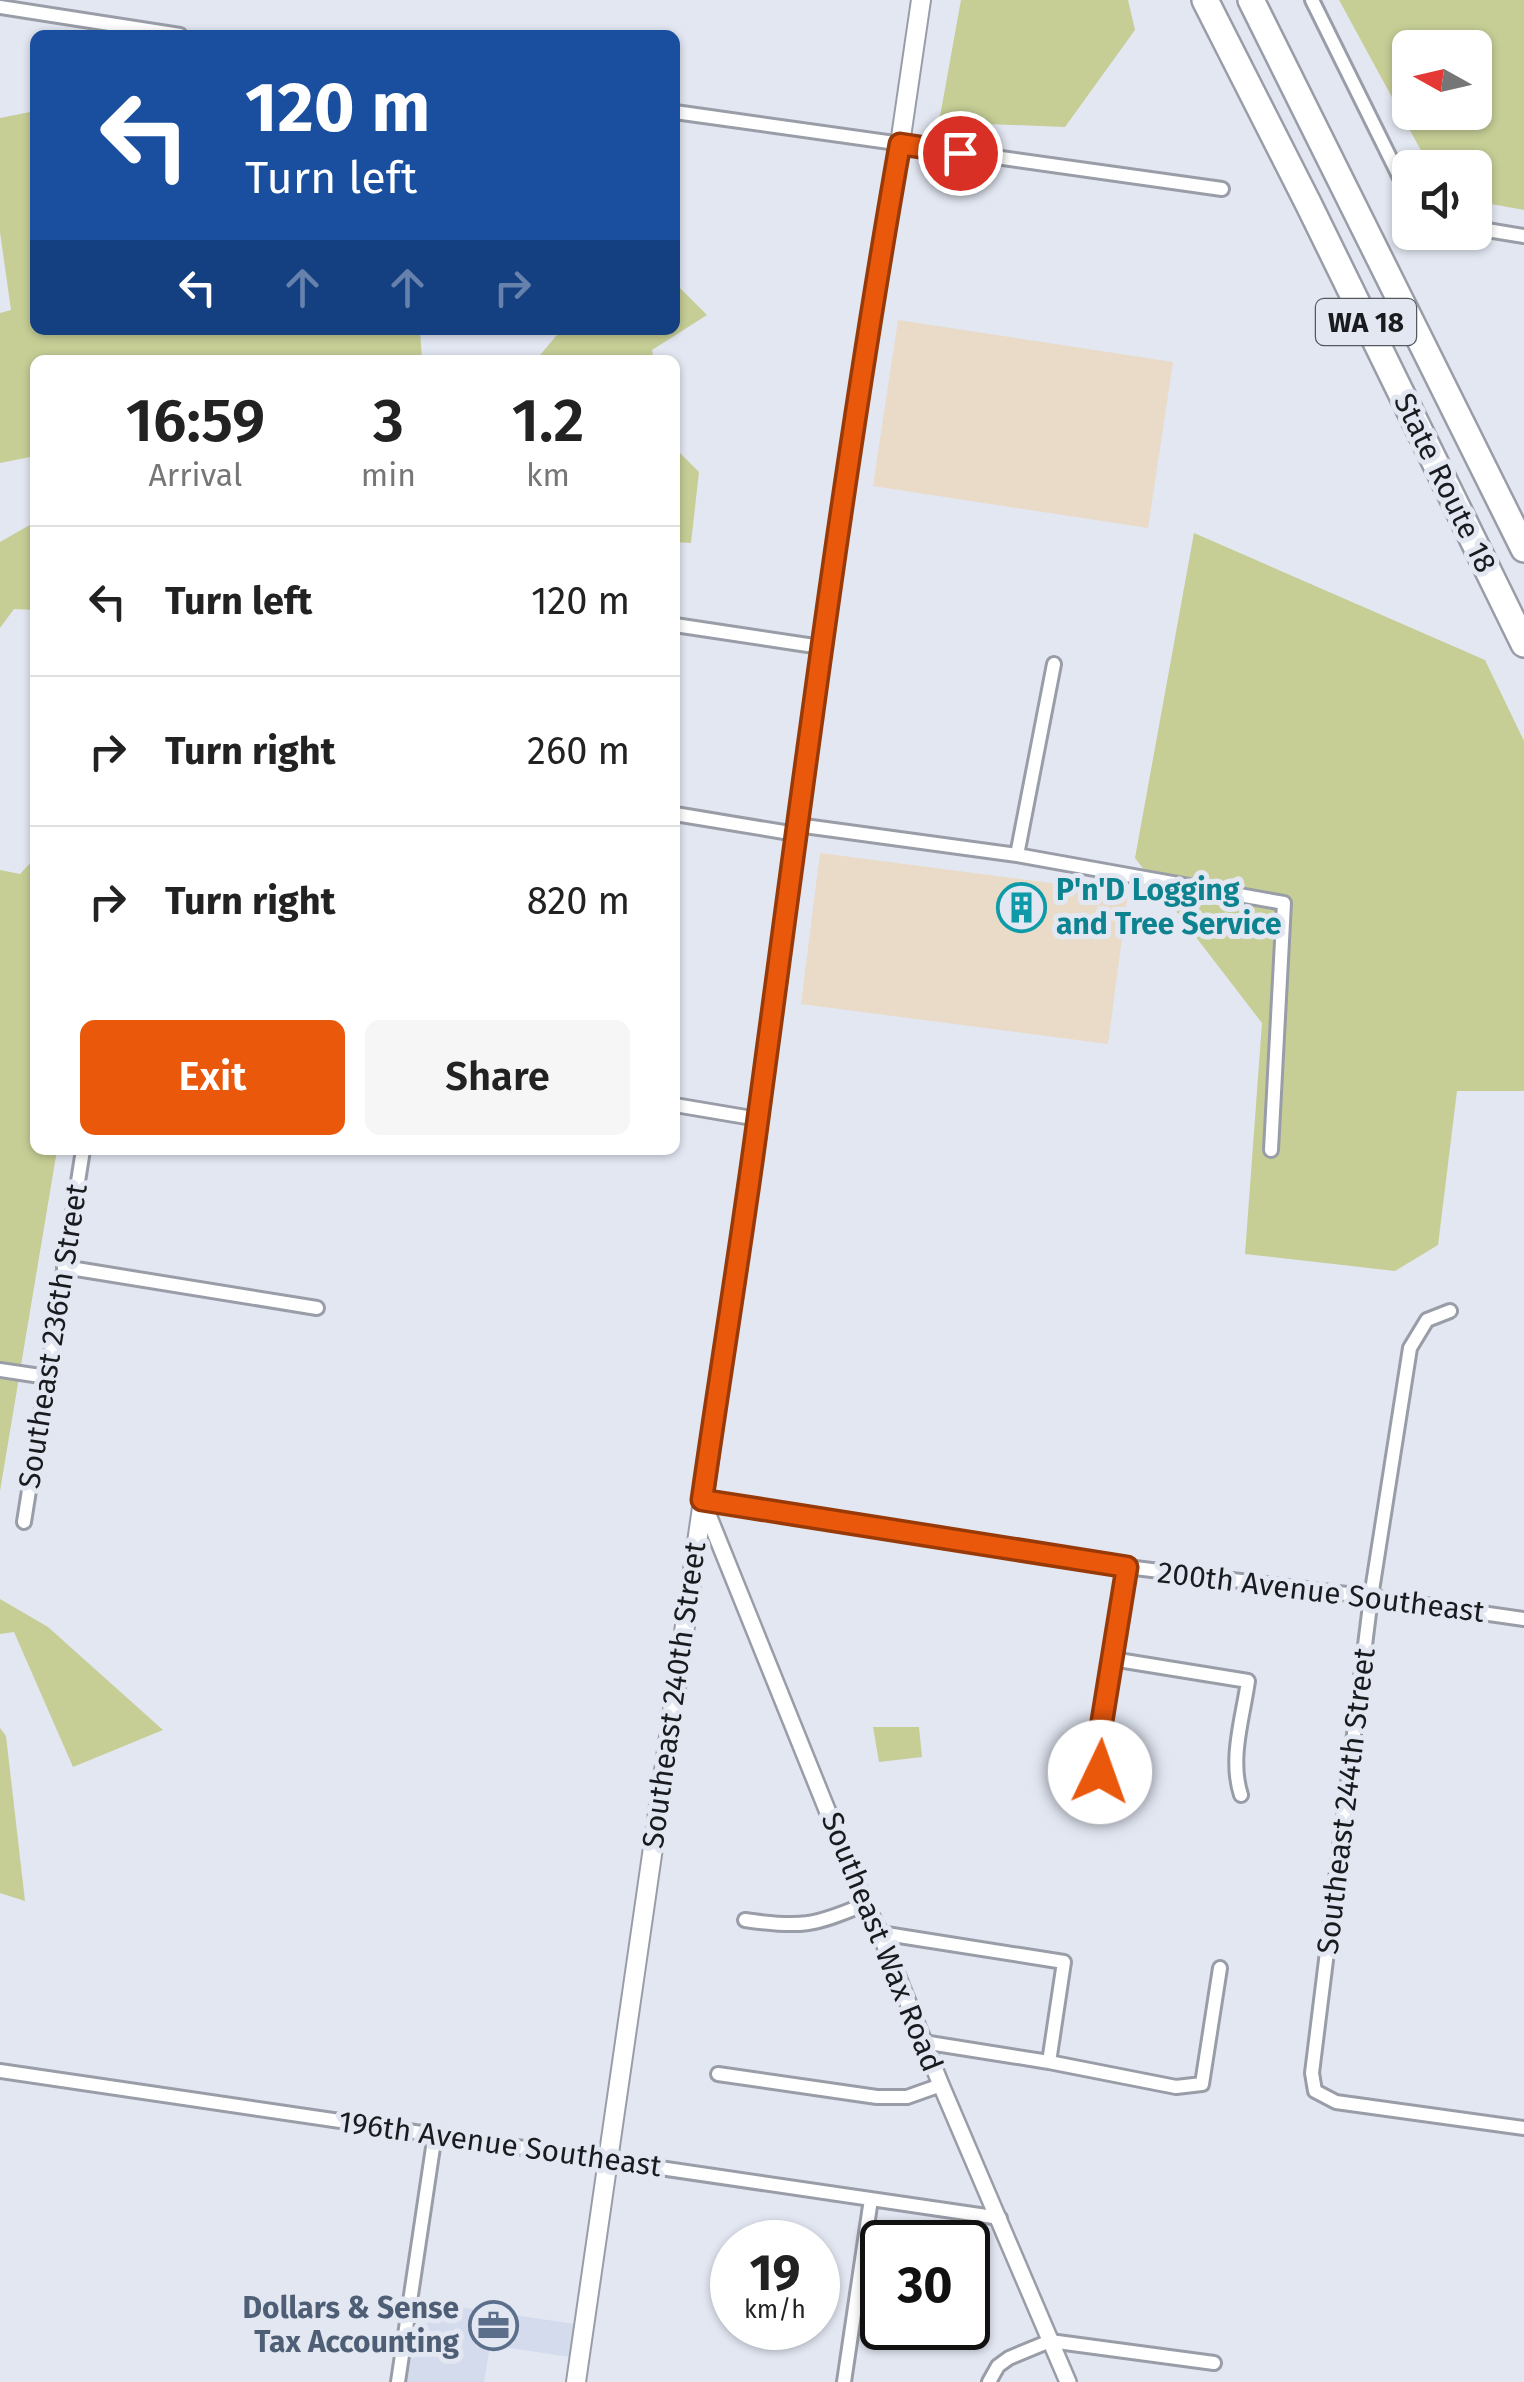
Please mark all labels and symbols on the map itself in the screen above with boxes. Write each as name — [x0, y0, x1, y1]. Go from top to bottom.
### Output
north arrow — [1392, 30, 1492, 130]
pin — [918, 111, 1003, 196]
road number: WA 18 — [1316, 299, 1416, 345]
street label: State Route 18 — [1386, 388, 1504, 578]
place label: P'n'D Logging and Tree Service — [1056, 872, 1281, 942]
building icon: P'n'D Logging and Tree Service — [995, 881, 1047, 933]
street label: Southeast 236th Street — [11, 1181, 95, 1491]
street label: Southeast 240th Street — [635, 1539, 713, 1851]
street label: 200th Avenue Southeast — [1156, 1554, 1487, 1630]
street label: Southeast 244th Street — [1309, 1646, 1383, 1956]
position arrow — [1048, 1720, 1152, 1824]
street label: Southeast Wax Road — [814, 1807, 950, 2077]
street label: 196th Avenue Southeast — [336, 2104, 664, 2184]
speed limit sign: 30 — [860, 2220, 990, 2350]
place label: Dollars & Sense Tax Accounting — [243, 2290, 459, 2360]
office icon: Dollars & Sense Tax Accounting — [468, 2299, 520, 2351]

